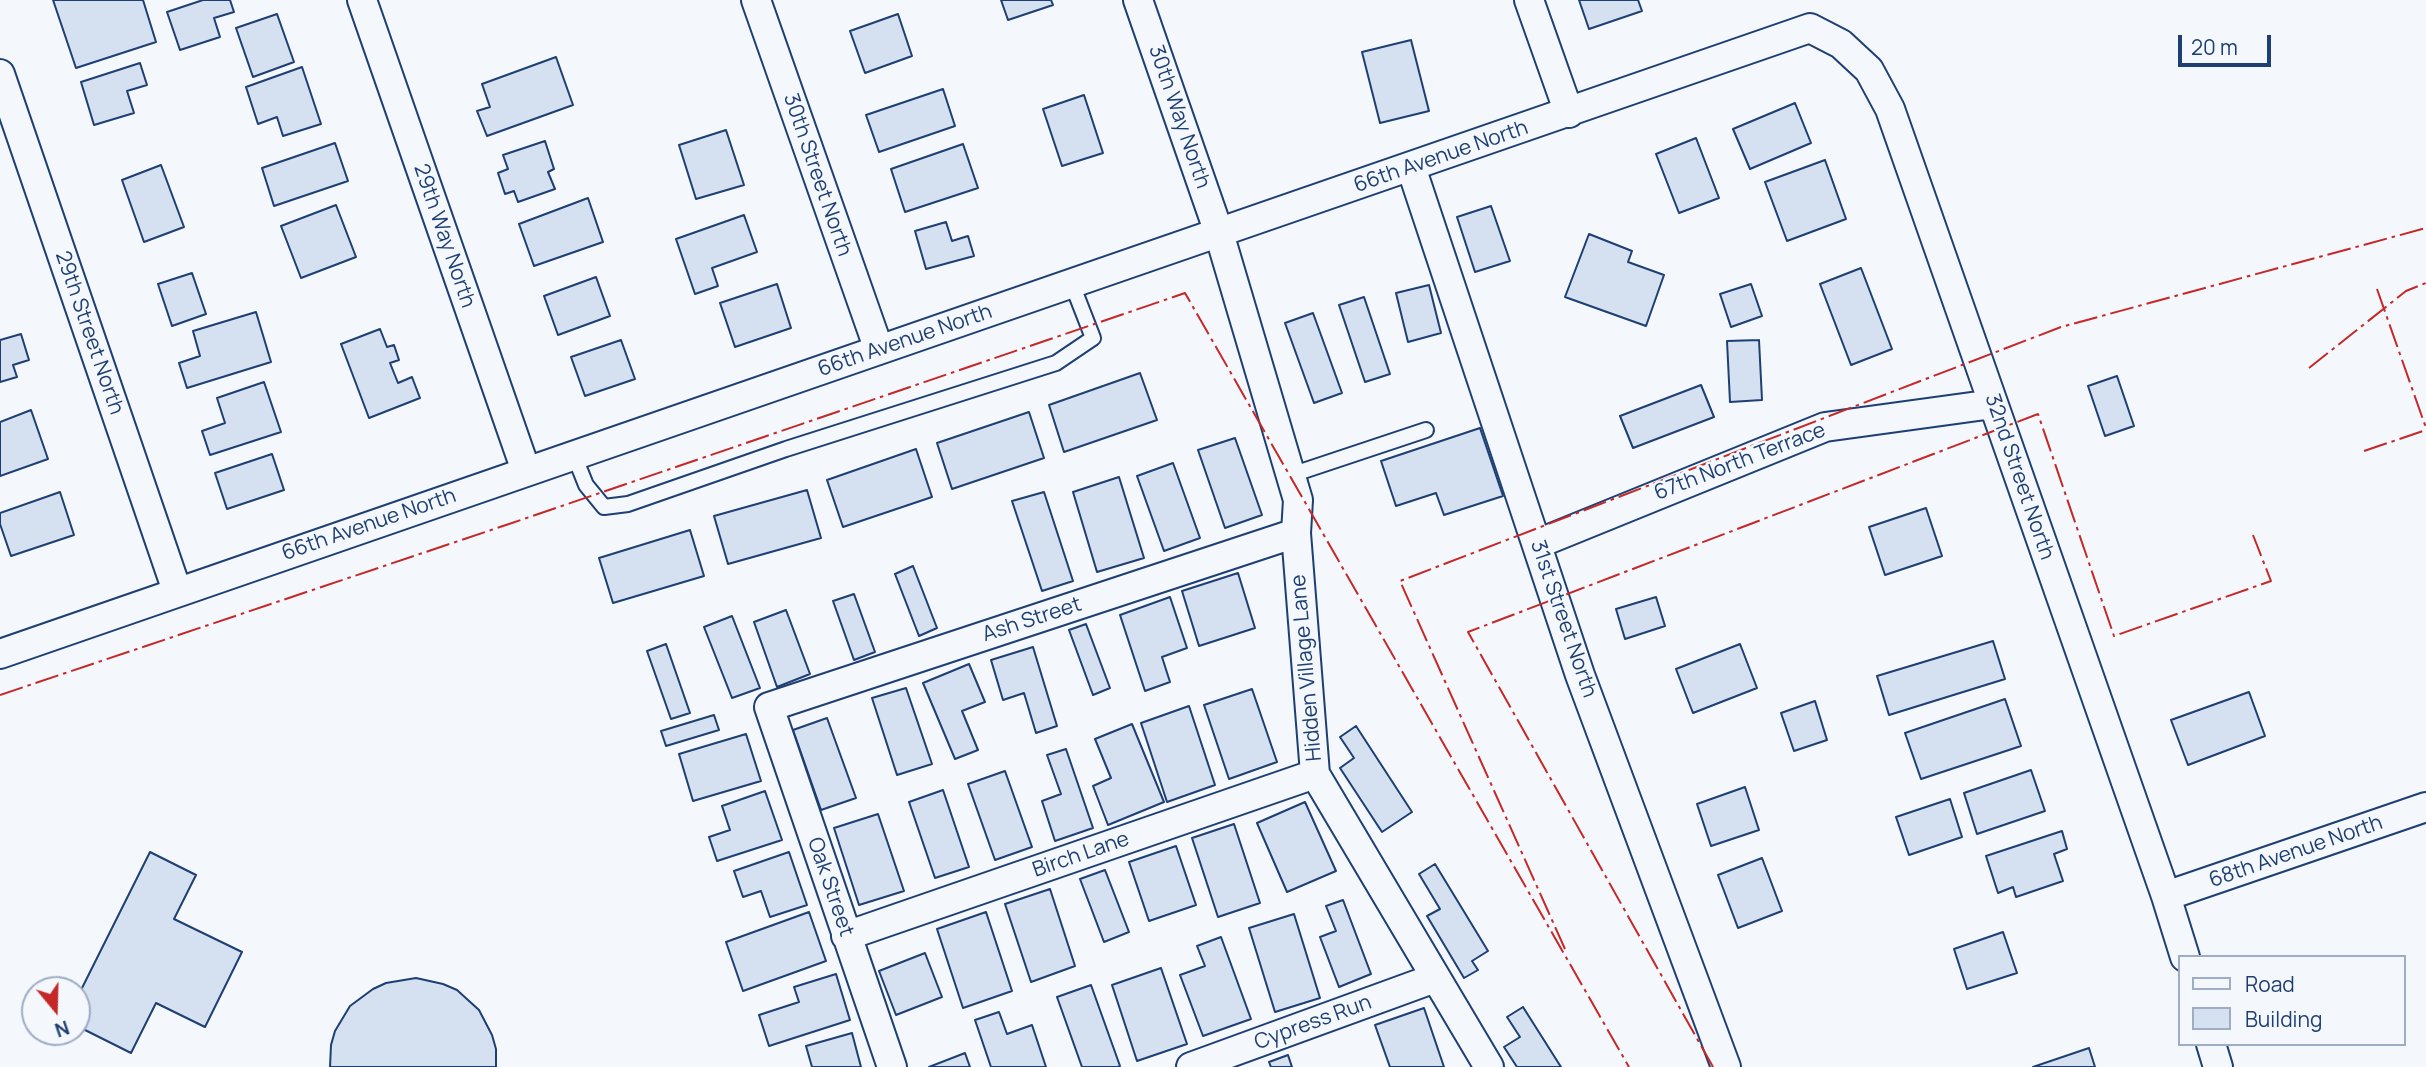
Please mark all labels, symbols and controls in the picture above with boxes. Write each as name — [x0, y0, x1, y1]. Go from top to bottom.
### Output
scale bar — [2181, 21, 2274, 65]
text: 20 m — [2191, 33, 2238, 61]
street label: 30th Way North — [1143, 42, 1215, 192]
street label: 30th Street North — [777, 90, 857, 260]
street label: 66th Avenue North — [1351, 115, 1531, 199]
street label: 29th Way North — [408, 161, 480, 311]
street label: 29th Street North — [49, 248, 129, 418]
street label: 66th Avenue North — [815, 299, 995, 383]
street label: 32nd Street North — [1979, 391, 2059, 563]
street label: 67th North Terrace — [1651, 418, 1829, 506]
street label: 66th Avenue North — [279, 483, 459, 567]
street label: 31st Street North — [1524, 537, 1602, 701]
street label: Hidden Village Lane — [1286, 574, 1328, 762]
street label: Ash Street — [979, 592, 1085, 648]
street label: 68th Avenue North — [2206, 811, 2386, 893]
street label: Birch Lane — [1029, 827, 1133, 883]
street label: Oak Street — [801, 834, 859, 940]
legend — [2178, 955, 2405, 1046]
text: Road — [2245, 970, 2295, 998]
north arrow — [21, 976, 91, 1046]
street label: Cypress Run — [1251, 990, 1375, 1056]
text: Building — [2245, 1005, 2322, 1033]
text: N — [51, 1014, 73, 1043]

